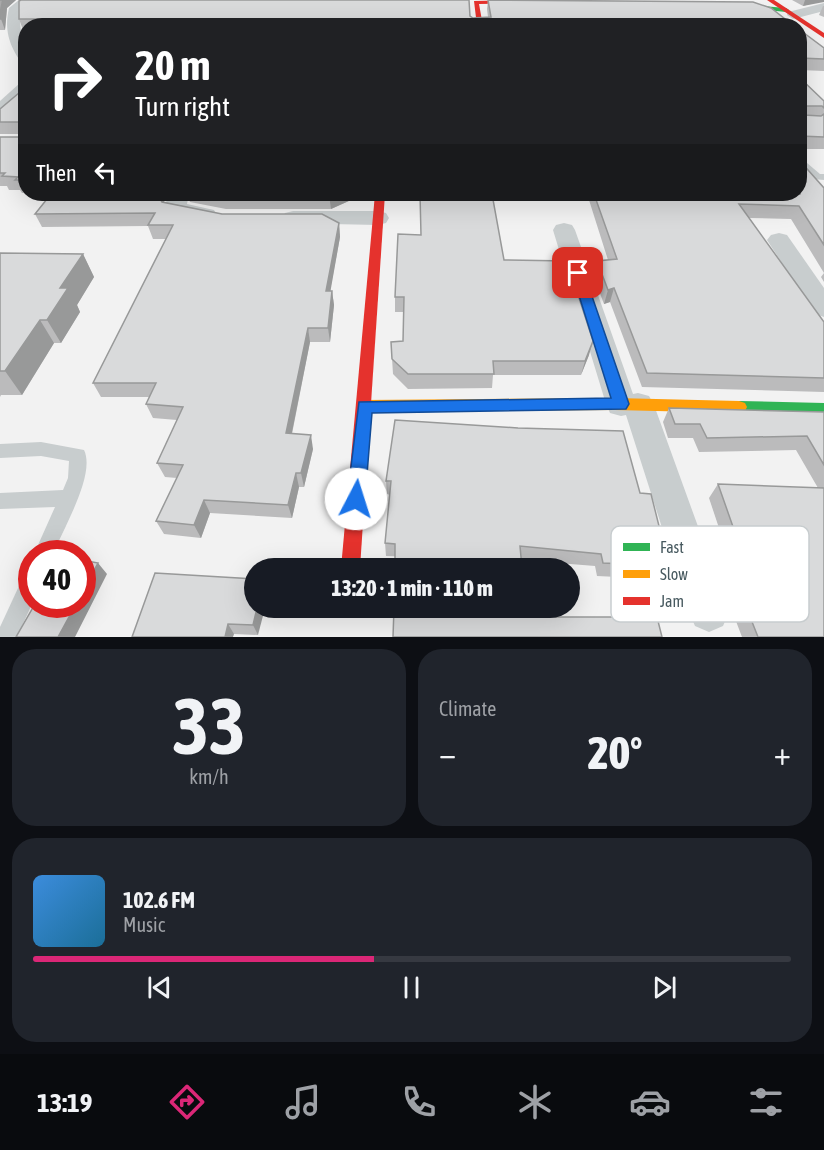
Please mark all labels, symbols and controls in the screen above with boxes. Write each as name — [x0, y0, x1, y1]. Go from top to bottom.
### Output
text: 20 m — [135, 41, 210, 89]
icon: right — [36, 42, 114, 120]
text: Turn right — [135, 91, 230, 122]
icon: left — [89, 156, 122, 189]
text: Then — [36, 160, 77, 186]
pin — [552, 247, 603, 298]
icon: arrive — [561, 256, 594, 289]
position arrow — [324, 467, 388, 531]
legend — [611, 526, 809, 622]
text: Fast — [660, 538, 684, 556]
speed limit sign: 40 — [18, 540, 96, 618]
text: Slow — [660, 565, 688, 583]
text: 13:20 · 1 min · 110 m — [331, 575, 493, 601]
text: Jam — [660, 592, 684, 610]
text: 33 — [172, 681, 246, 771]
text: Climate — [439, 697, 496, 720]
text: 20° — [588, 727, 642, 779]
text: − — [439, 734, 456, 772]
text: + — [774, 734, 791, 772]
text: km/h — [189, 765, 229, 788]
text: 102.6 FM — [123, 887, 195, 913]
text: Music — [123, 913, 165, 936]
icon: previous — [143, 971, 176, 1004]
icon: pause — [395, 971, 428, 1004]
icon: next — [648, 971, 681, 1004]
icon: directions — [166, 1081, 208, 1123]
icon: music — [282, 1081, 324, 1123]
icon: phone — [398, 1081, 440, 1123]
icon: climate — [514, 1081, 556, 1123]
icon: car — [629, 1081, 671, 1123]
icon: filters — [745, 1081, 787, 1123]
text: 13:19 — [37, 1087, 92, 1118]

